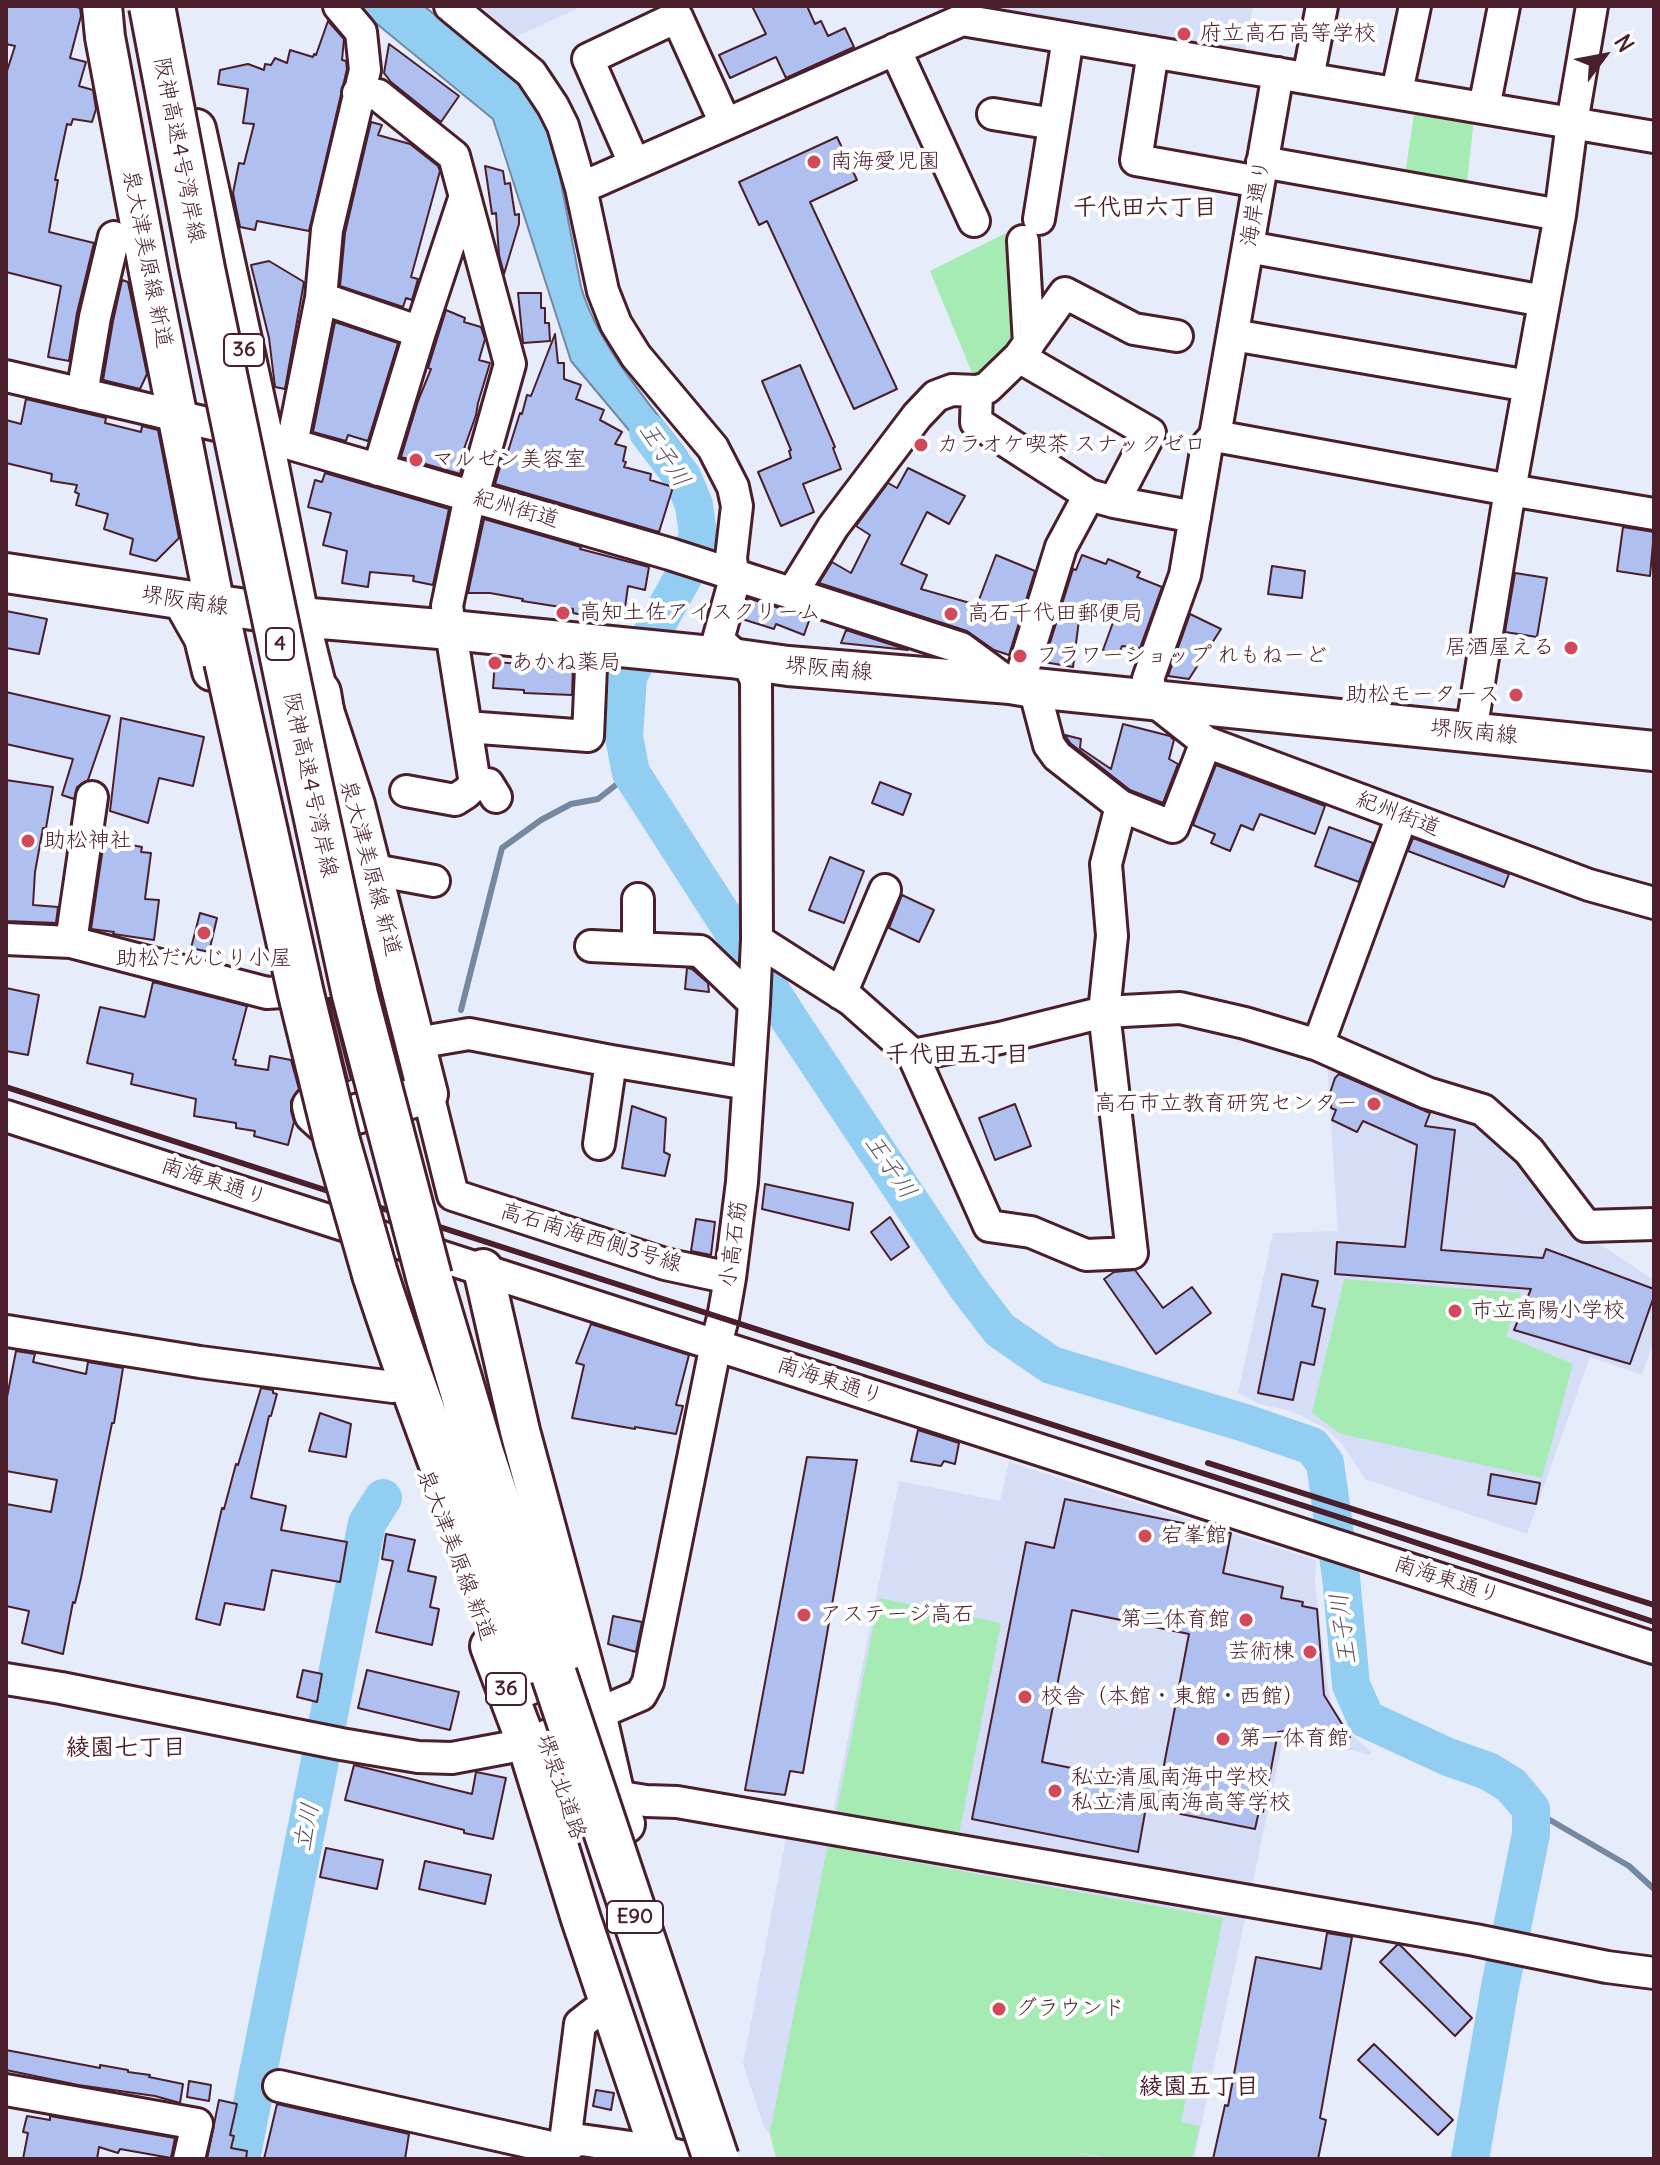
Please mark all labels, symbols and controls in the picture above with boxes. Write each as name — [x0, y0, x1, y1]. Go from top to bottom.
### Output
north arrow — [1564, 16, 1644, 96]
place label: 府立高石高等学校 — [1200, 21, 1376, 47]
marker: 府立高石高等学校 — [1175, 25, 1193, 43]
text: N — [1608, 29, 1640, 57]
street label: 阪神高速4号湾岸線 — [148, 55, 210, 245]
place label: 南海愛児園 — [830, 149, 940, 175]
marker: 南海愛児園 — [805, 153, 823, 171]
street label: 海岸通り — [1236, 157, 1276, 249]
street label: 泉大津美原線 新道 — [117, 168, 177, 350]
district label: 千代田六丁目 — [1073, 194, 1217, 222]
road number: 36 — [224, 334, 264, 366]
water label: 王子川 — [632, 417, 696, 493]
place label: カラオケ喫茶 スナックゼロ — [937, 432, 1206, 458]
marker: カラオケ喫茶 スナックゼロ — [912, 436, 930, 454]
place label: マルゼン美容室 — [432, 447, 586, 473]
marker: マルゼン美容室 — [407, 451, 425, 469]
street label: 紀州街道 — [470, 484, 562, 534]
street label: 堺阪南線 — [139, 581, 231, 621]
place label: 高知土佐アイスクリーム — [579, 600, 821, 626]
place label: 高石千代田郵便局 — [967, 601, 1143, 627]
marker: 高知土佐アイスクリーム — [554, 604, 572, 622]
marker: 高石千代田郵便局 — [942, 605, 960, 623]
road number: 4 — [266, 628, 294, 660]
place label: 居酒屋える — [1445, 635, 1555, 661]
marker: 居酒屋える — [1562, 639, 1580, 657]
place label: フラワーショップ れもねーど — [1036, 643, 1327, 669]
marker: フラワーショップ れもねーど — [1011, 647, 1029, 665]
place label: あかね薬局 — [511, 650, 621, 676]
street label: 堺阪南線 — [784, 652, 874, 686]
marker: あかね薬局 — [486, 654, 504, 672]
place label: 助松モータース — [1346, 682, 1500, 708]
marker: 助松モータース — [1507, 686, 1525, 704]
street label: 阪神高速4号湾岸線 — [277, 690, 343, 880]
street label: 堺阪南線 — [1429, 714, 1519, 750]
street label: 泉大津美原線 新道 — [334, 777, 406, 959]
street label: 紀州街道 — [1352, 786, 1444, 842]
place label: 助松神社 — [44, 828, 132, 854]
marker: 助松神社 — [19, 832, 37, 850]
marker: 助松だんじり小屋 — [195, 924, 213, 942]
place label: 助松だんじり小屋 — [116, 946, 292, 972]
district label: 千代田五丁目 — [885, 1041, 1029, 1069]
place label: 高石市立教育研究センター — [1094, 1091, 1358, 1117]
marker: 高石市立教育研究センター — [1365, 1095, 1383, 1113]
water label: 王子川 — [858, 1129, 922, 1205]
street label: 南海東通り — [158, 1152, 270, 1212]
street label: 高石南海西側3号線 — [497, 1198, 685, 1278]
street label: 小高石筋 — [715, 1199, 753, 1289]
place label: 市立高陽小学校 — [1471, 1298, 1625, 1324]
marker: 市立高陽小学校 — [1446, 1302, 1464, 1320]
street label: 南海東通り — [774, 1351, 886, 1411]
street label: 泉大津美原線 新道 — [411, 1466, 501, 1644]
place label: 宕峯館 — [1161, 1523, 1227, 1549]
marker: 宕峯館 — [1136, 1527, 1154, 1545]
street label: 南海東通り — [1391, 1550, 1503, 1610]
water label: 王子川 — [1325, 1592, 1363, 1666]
place label: アステージ高石 — [820, 1602, 974, 1628]
marker: アステージ高石 — [795, 1606, 813, 1624]
place label: 第二体育館 — [1120, 1607, 1230, 1633]
marker: 第二体育館 — [1237, 1611, 1255, 1629]
place label: 芸術棟 — [1228, 1639, 1294, 1665]
marker: 芸術棟 — [1301, 1643, 1319, 1661]
road number: 36 — [486, 1673, 526, 1705]
place label: 校舎（本館・東館・西館） — [1041, 1684, 1305, 1710]
marker: 校舎（本館・東館・西館） — [1016, 1688, 1034, 1706]
place label: 第一体育館 — [1239, 1726, 1349, 1752]
marker: 第一体育館 — [1214, 1730, 1232, 1748]
street label: 堺泉北道路 — [531, 1731, 591, 1843]
district label: 綾園七丁目 — [66, 1734, 186, 1762]
place label: 私立清風南海中学校 私立清風南海高等学校 — [1071, 1765, 1291, 1816]
marker: 私立清風南海中学校 私立清風南海高等学校 — [1046, 1782, 1064, 1800]
water label: 立川 — [288, 1801, 326, 1853]
road number: E90 — [607, 1901, 663, 1933]
place label: グラウンド — [1015, 1996, 1125, 2022]
marker: グラウンド — [990, 2000, 1008, 2018]
district label: 綾園五丁目 — [1139, 2073, 1259, 2101]

